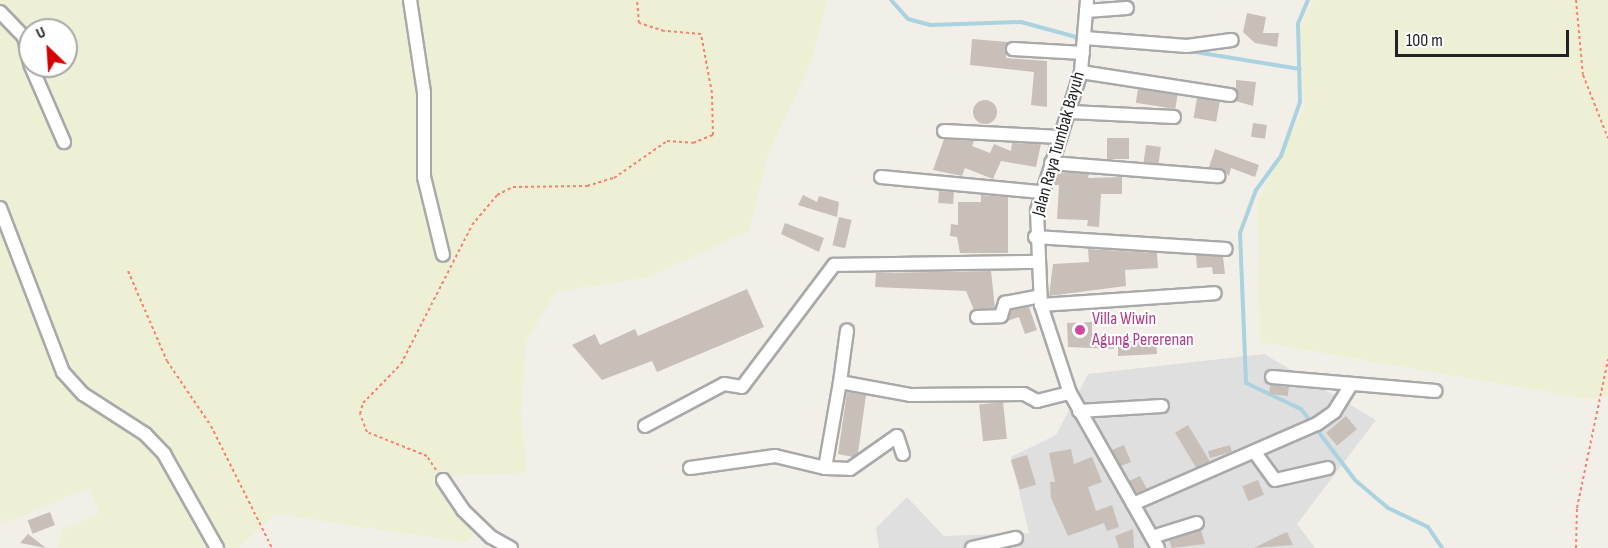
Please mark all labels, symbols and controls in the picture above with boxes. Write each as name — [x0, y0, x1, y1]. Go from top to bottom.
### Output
north arrow — [18, 18, 78, 78]
scale bar — [1398, 18, 1572, 56]
text: U — [33, 23, 49, 43]
text: 100 m — [1406, 30, 1443, 51]
street label: Jalan Raya Tumbak Bayuh — [1028, 69, 1090, 219]
place label: Villa Wiwin Agung Pererenan — [1092, 309, 1194, 352]
marker: Villa Wiwin Agung Pererenan — [1073, 323, 1087, 337]

